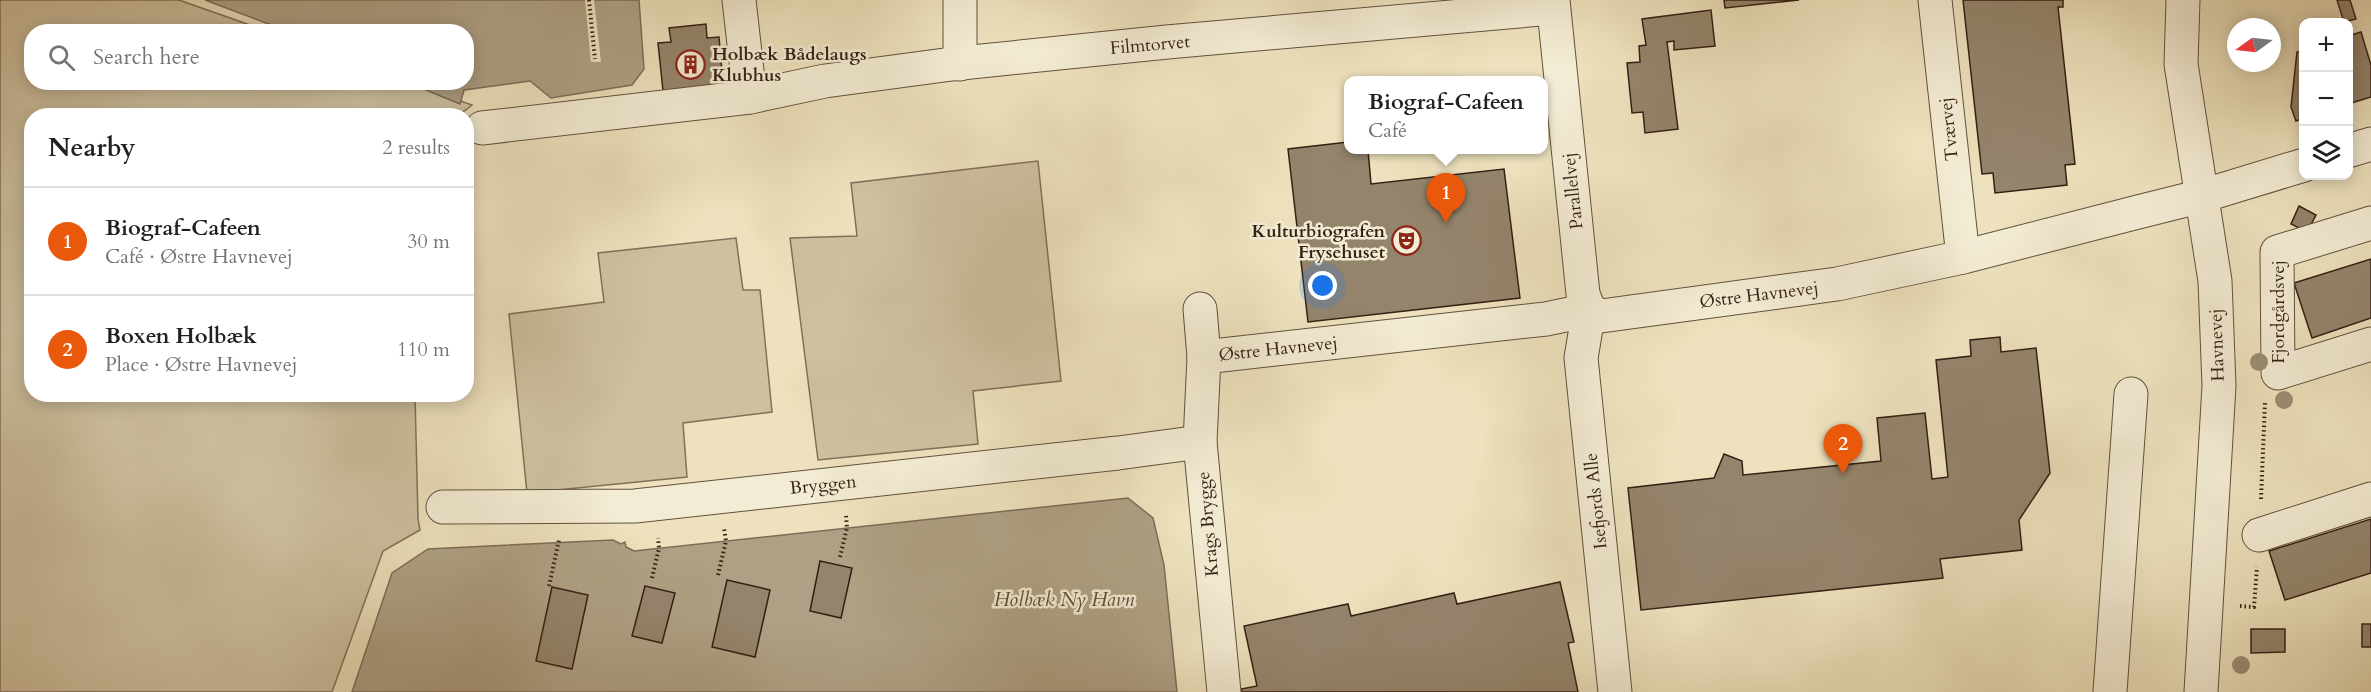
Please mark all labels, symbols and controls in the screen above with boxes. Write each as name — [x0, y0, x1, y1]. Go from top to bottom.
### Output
north arrow — [2227, 18, 2281, 72]
map controls — [2299, 18, 2353, 180]
button: + — [2299, 18, 2353, 72]
search box — [24, 24, 474, 90]
street label: Filmtorvet — [1109, 29, 1191, 61]
icon: search — [45, 41, 78, 74]
text: Search here — [93, 42, 200, 72]
place label: Holbæk Bådelaugs Klubhus — [712, 42, 867, 88]
building icon: Holbæk Bådelaugs Klubhus — [675, 48, 707, 80]
button: − — [2299, 72, 2353, 126]
popup — [1344, 76, 1548, 154]
text: Biograf-Cafeen — [1368, 87, 1524, 117]
street label: Tværvej — [1933, 96, 1965, 162]
text: Café — [1368, 117, 1407, 144]
button: layers — [2299, 126, 2353, 180]
text: Nearby — [48, 130, 136, 165]
text: 2 results — [382, 134, 450, 161]
street label: Parallelvej — [1557, 151, 1589, 231]
pin: 1 — [1426, 174, 1466, 223]
text: Biograf-Cafeen — [105, 213, 261, 243]
place label: Kulturbiografen Frysehuset — [1252, 219, 1386, 265]
theatre icon: Kulturbiografen Frysehuset — [1390, 225, 1422, 257]
text: 1 — [62, 228, 73, 255]
text: 30 m — [407, 228, 450, 255]
text: Café · Østre Havnevej — [105, 243, 293, 270]
street label: Fjordgårdsvej — [2266, 260, 2291, 364]
your location — [1308, 271, 1337, 300]
street label: Østre Havnevej — [1698, 275, 1820, 315]
street label: Havnevej — [2203, 308, 2231, 382]
text: Boxen Holbæk — [105, 321, 257, 351]
street label: Østre Havnevej — [1217, 330, 1339, 368]
text: 2 — [62, 336, 73, 363]
text: 110 m — [397, 336, 450, 363]
text: Place · Østre Havnevej — [105, 351, 297, 378]
pin: 2 — [1824, 424, 1862, 474]
street label: Isefjords Alle — [1579, 452, 1613, 550]
street label: Bryggen — [788, 469, 858, 501]
street label: Krags Brygge — [1191, 470, 1225, 578]
water label: Holbæk Ny Havn — [994, 586, 1134, 613]

